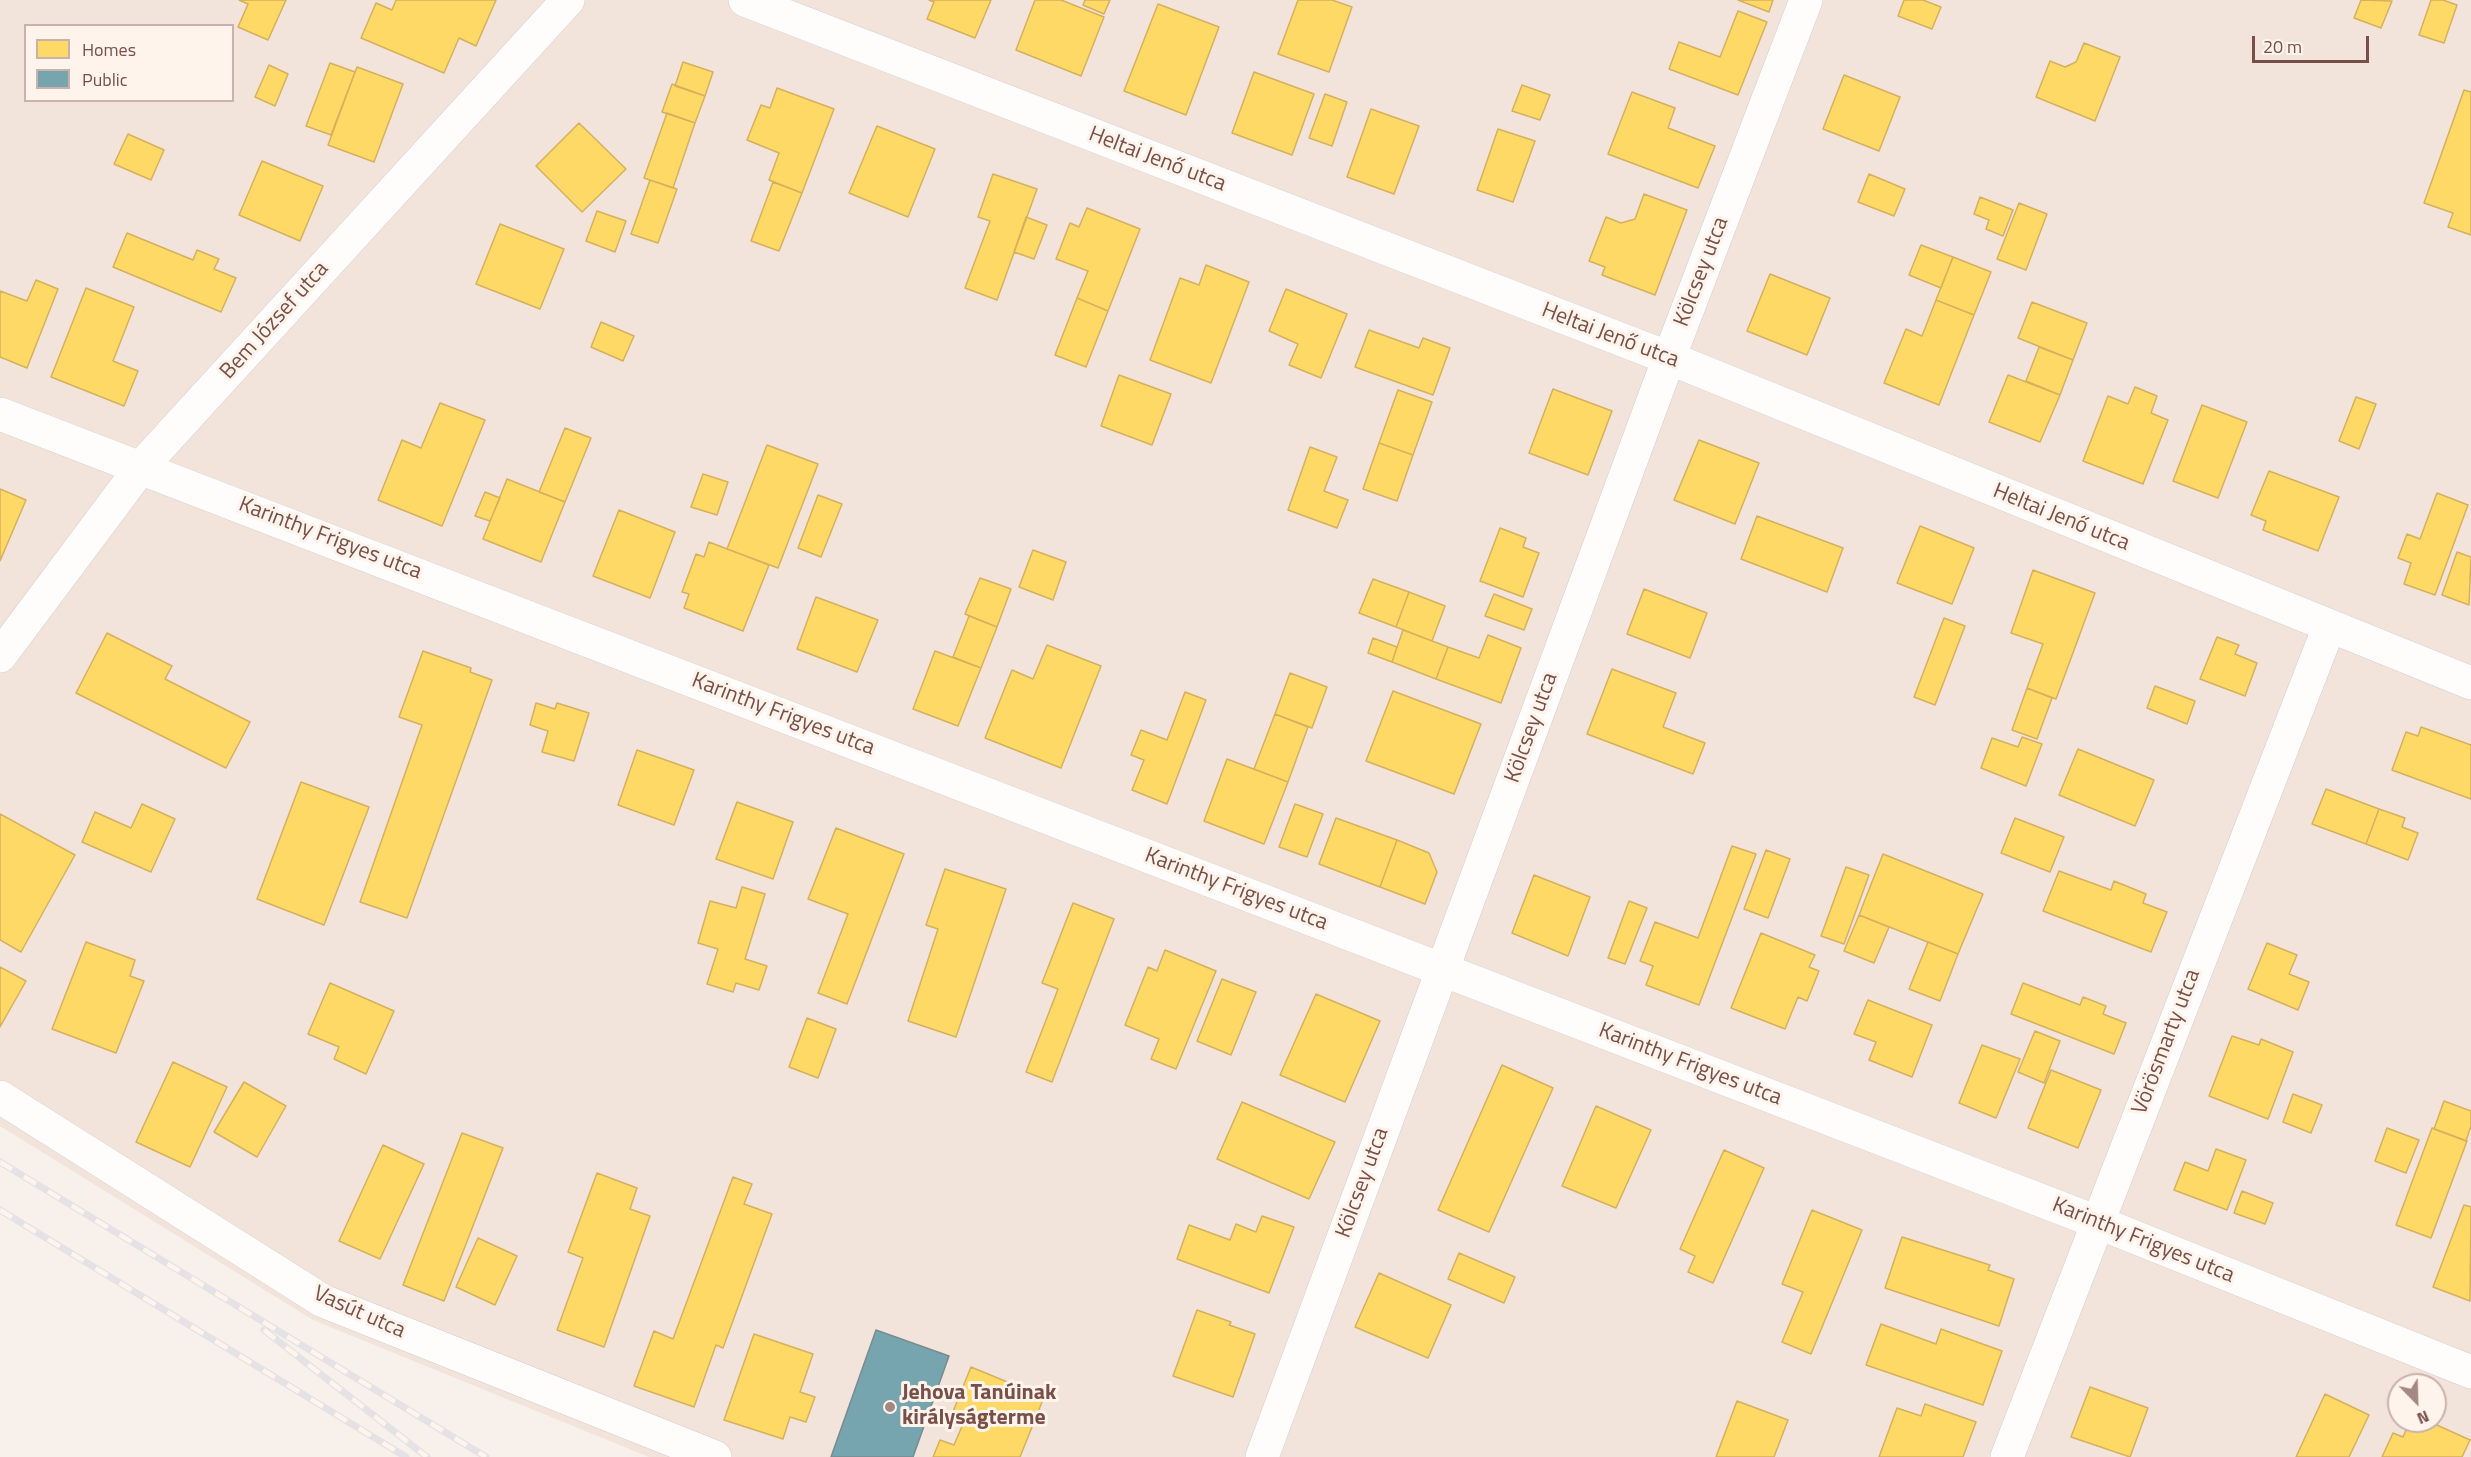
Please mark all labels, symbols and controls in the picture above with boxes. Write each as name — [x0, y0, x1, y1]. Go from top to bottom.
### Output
legend — [24, 24, 234, 102]
scale bar — [2255, 24, 2372, 62]
text: 20 m — [2263, 33, 2302, 60]
text: Homes — [82, 36, 136, 63]
text: Public — [82, 66, 128, 93]
street label: Heltai Jenő utca — [1085, 122, 1229, 198]
street label: Kölcsey utca — [1669, 214, 1735, 330]
street label: Bem József utca — [215, 257, 335, 385]
street label: Heltai Jenő utca — [1538, 298, 1682, 374]
street label: Heltai Jenő utca — [1989, 479, 2133, 557]
street label: Karinthy Frigyes utca — [235, 492, 425, 586]
street label: Karinthy Frigyes utca — [688, 668, 878, 762]
street label: Kölcsey utca — [1500, 669, 1564, 787]
street label: Karinthy Frigyes utca — [1141, 843, 1331, 937]
street label: Vörösmarty utca — [2127, 966, 2207, 1118]
street label: Karinthy Frigyes utca — [1595, 1018, 1785, 1112]
street label: Kölcsey utca — [1331, 1124, 1395, 1242]
street label: Karinthy Frigyes utca — [2048, 1192, 2238, 1290]
street label: Vasút utca — [309, 1281, 409, 1345]
north arrow — [2387, 1373, 2447, 1433]
place label: Jehova Tanúinak királyságterme — [902, 1381, 1056, 1432]
marker: Jehova Tanúinak királyságterme — [883, 1400, 897, 1414]
text: N — [2413, 1405, 2433, 1431]

